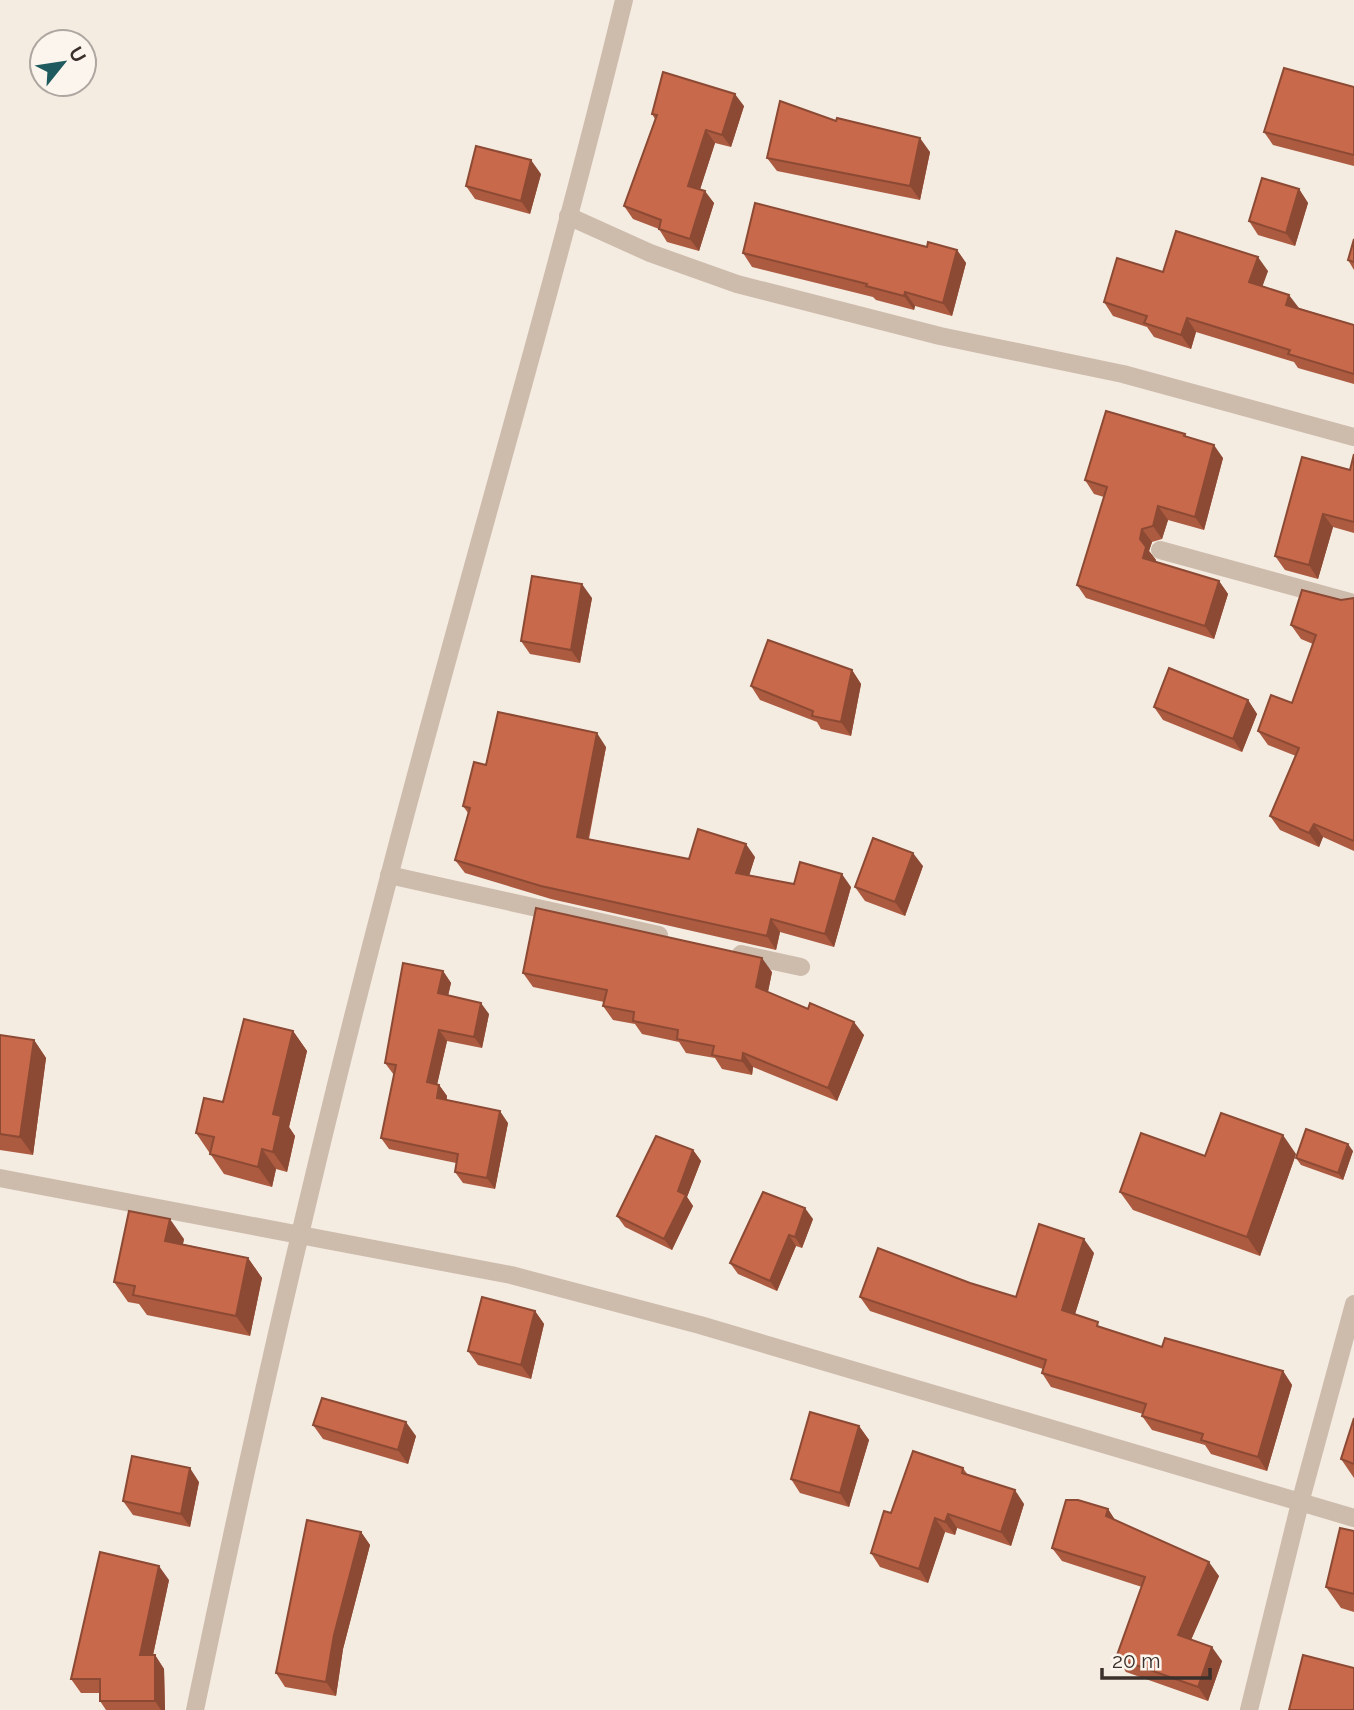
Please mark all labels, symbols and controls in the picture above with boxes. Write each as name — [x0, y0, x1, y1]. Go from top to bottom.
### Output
north arrow — [28, 28, 98, 98]
text: U — [65, 43, 91, 66]
scale bar — [1102, 1636, 1210, 1680]
text: 20 m — [1112, 1648, 1160, 1673]

